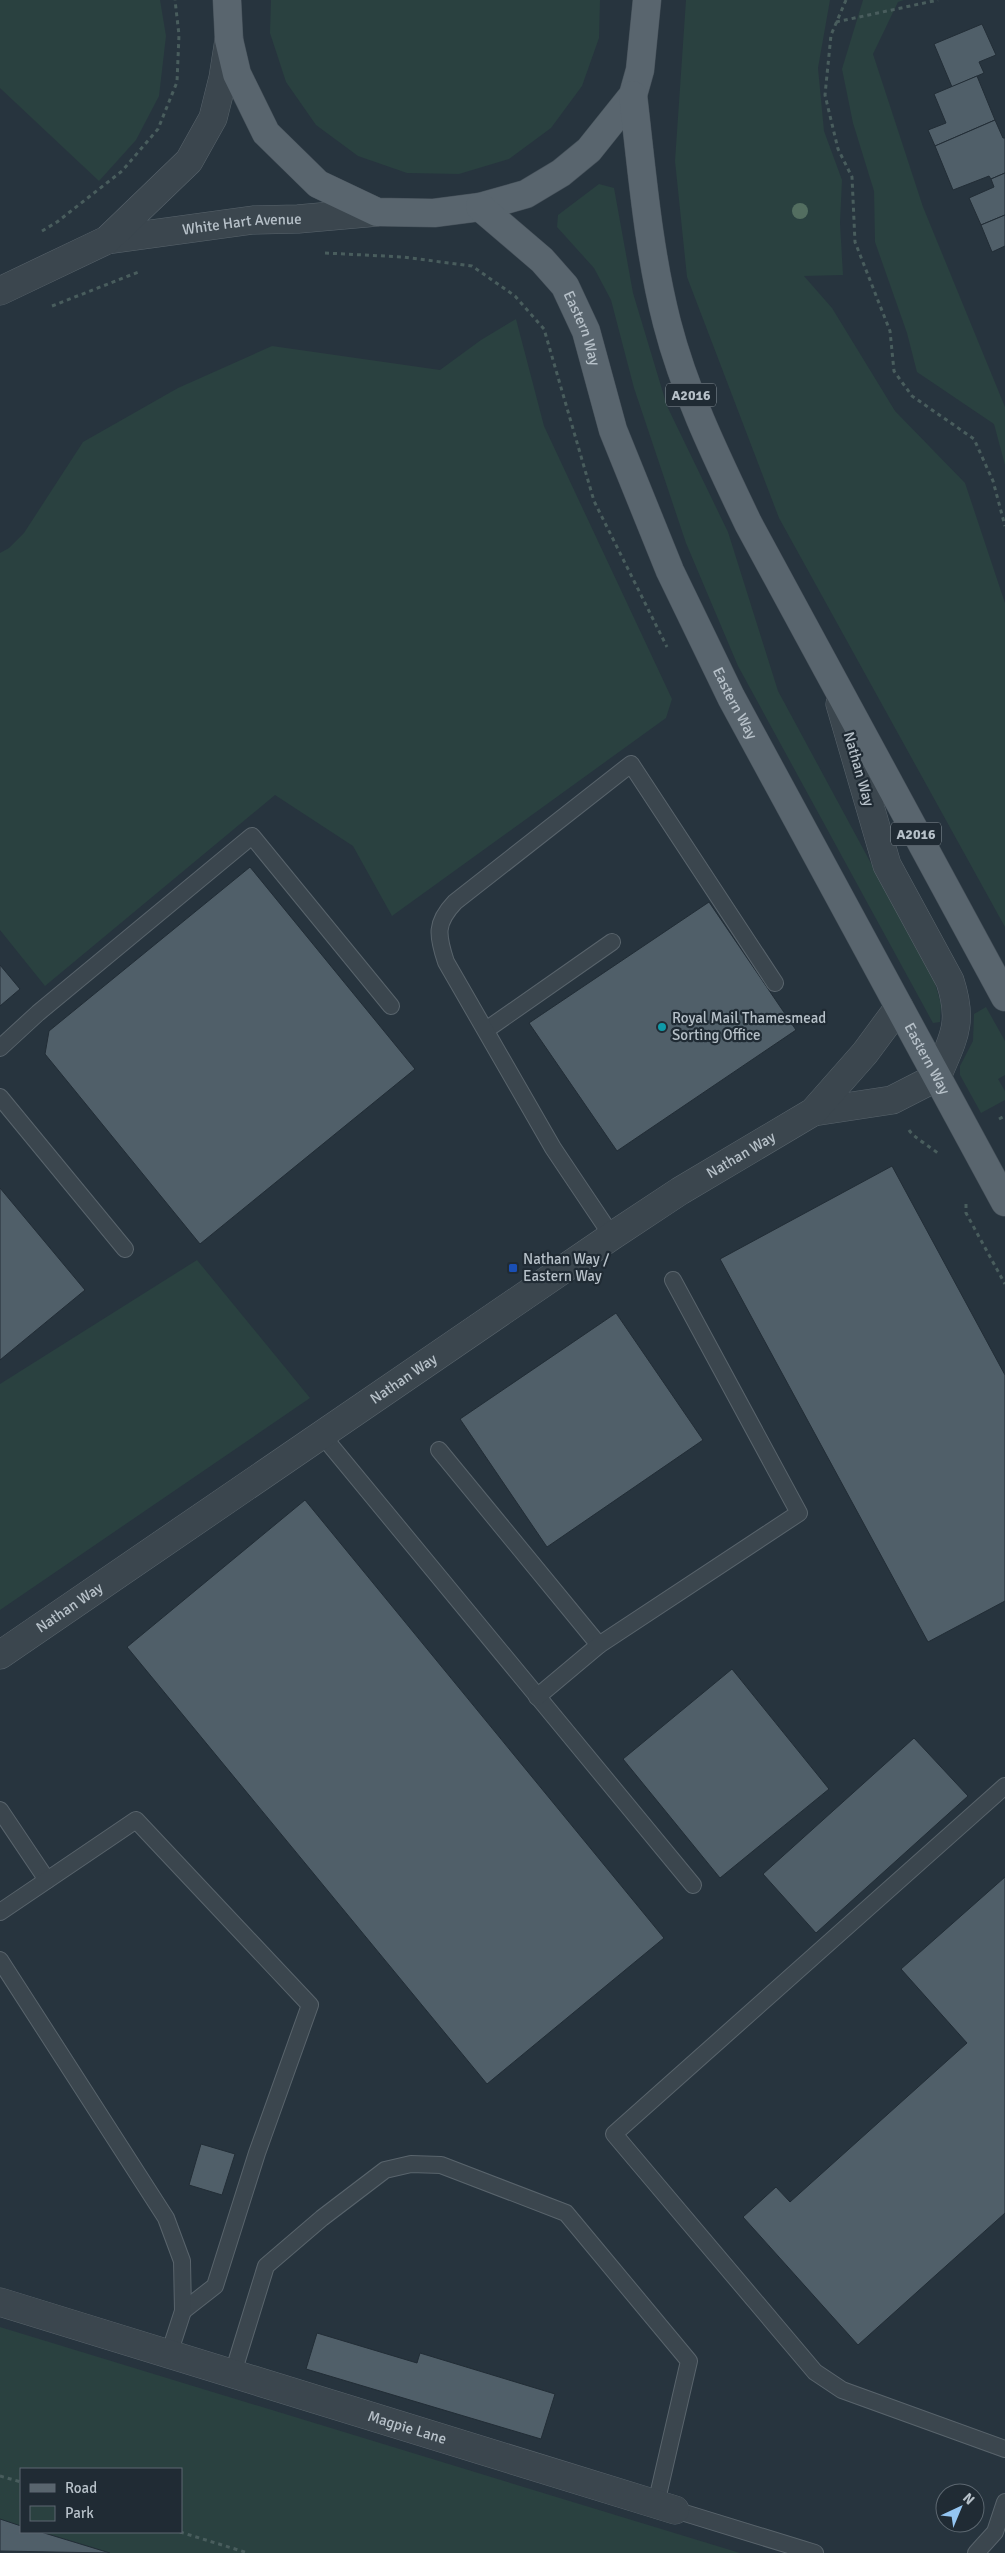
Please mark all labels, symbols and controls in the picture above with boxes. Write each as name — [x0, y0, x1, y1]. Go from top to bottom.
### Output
street label: White Hart Avenue — [181, 210, 302, 239]
street label: Eastern Way — [560, 288, 604, 368]
road number: A2016 — [666, 384, 716, 406]
street label: Eastern Way — [709, 664, 761, 742]
street label: Nathan Way — [840, 730, 878, 808]
road number: A2016 — [891, 822, 941, 846]
place label: Royal Mail Thamesmead Sorting Office — [672, 1009, 826, 1044]
street label: Eastern Way — [900, 1020, 954, 1098]
marker: Royal Mail Thamesmead Sorting Office — [656, 1021, 668, 1033]
street label: Nathan Way — [703, 1128, 778, 1182]
place label: Nathan Way / Eastern Way — [523, 1250, 610, 1285]
marker: Nathan Way / Eastern Way — [507, 1262, 519, 1274]
street label: Nathan Way — [367, 1350, 440, 1408]
street label: Nathan Way — [33, 1578, 106, 1637]
street label: Magpie Lane — [366, 2407, 449, 2448]
legend — [20, 2468, 182, 2533]
text: Road — [65, 2479, 97, 2497]
north arrow — [935, 2483, 985, 2533]
text: N — [959, 2490, 978, 2509]
text: Park — [65, 2504, 94, 2522]

